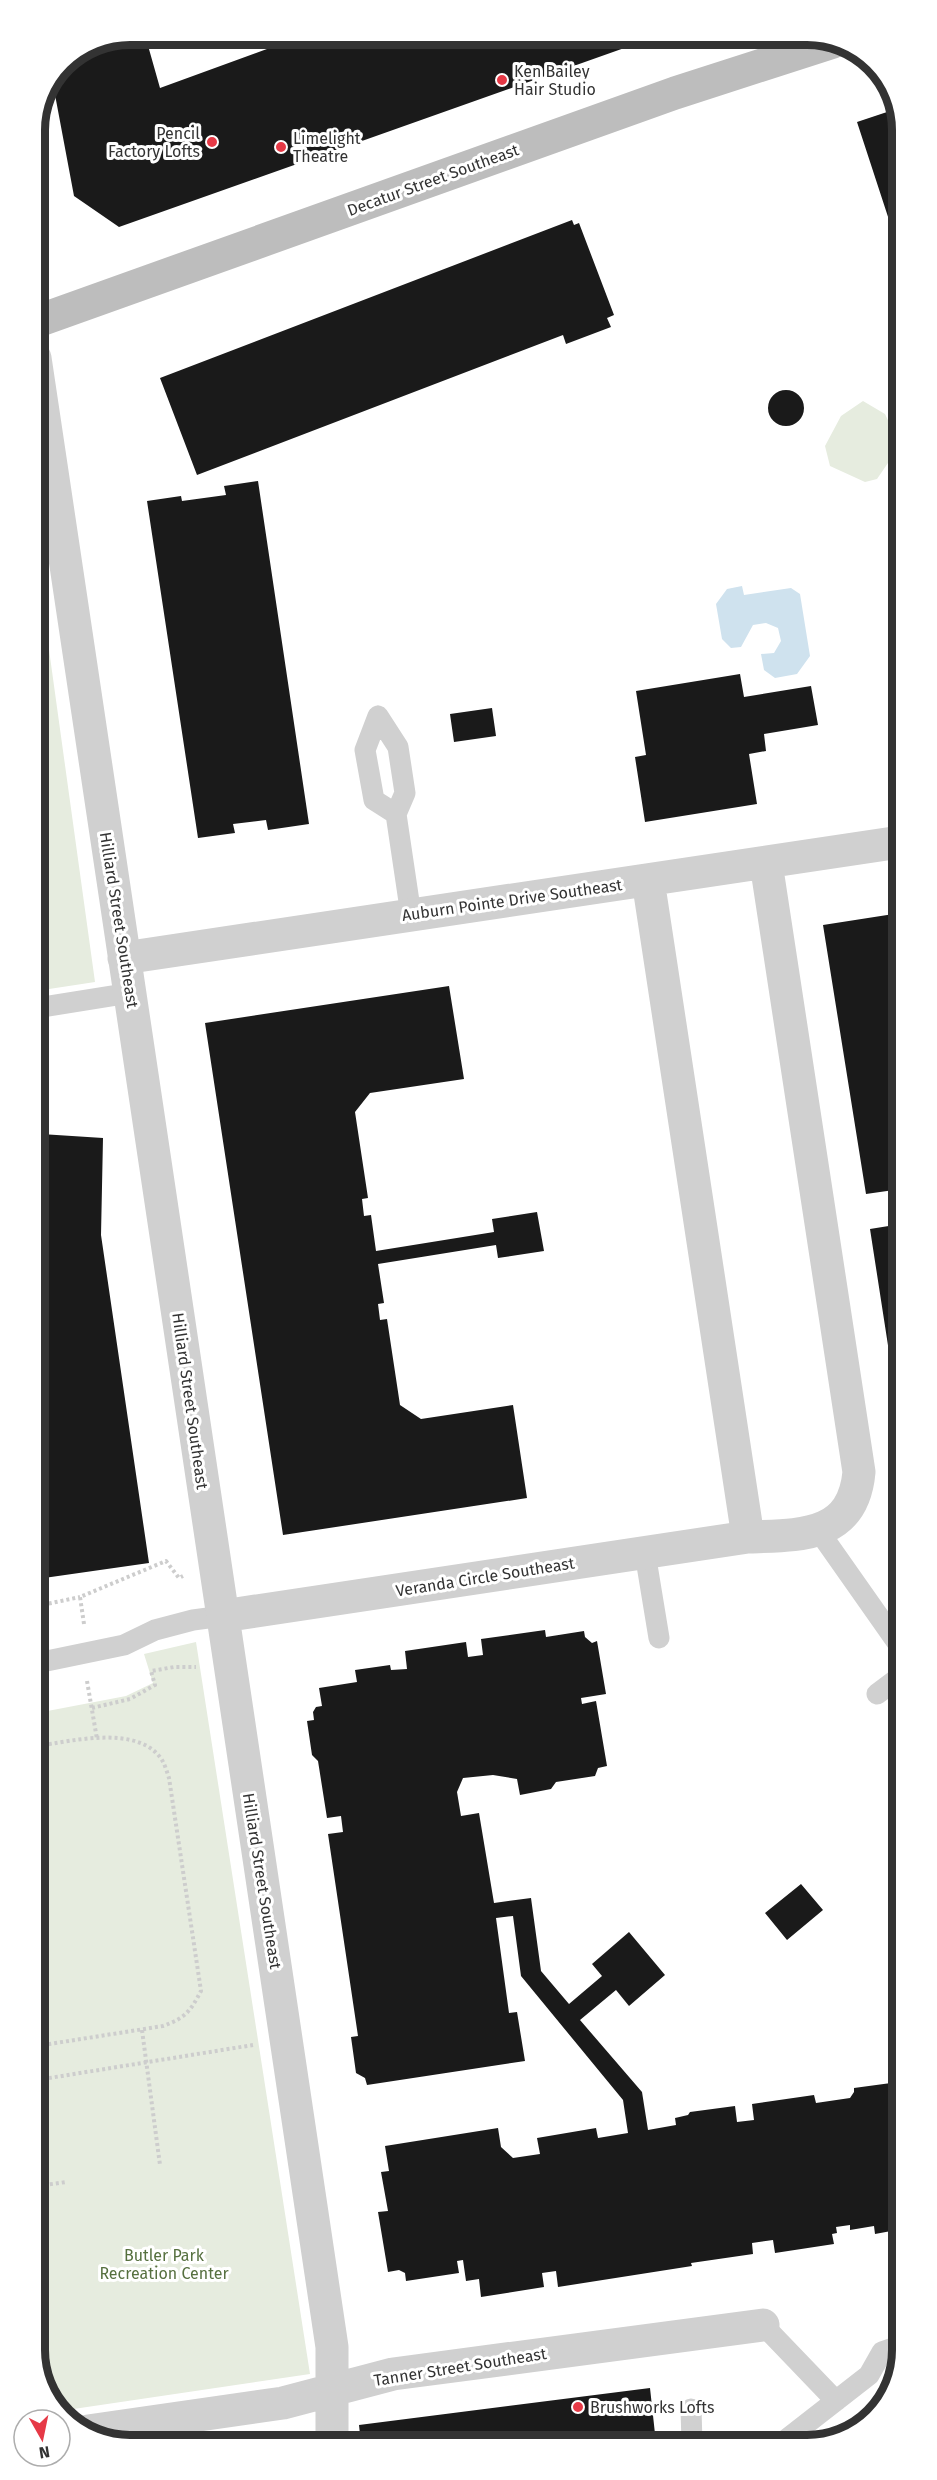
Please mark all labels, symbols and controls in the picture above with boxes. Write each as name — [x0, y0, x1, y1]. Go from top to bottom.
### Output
place label: Ken Bailey Hair Studio — [514, 62, 596, 99]
marker: Ken Bailey Hair Studio — [495, 73, 509, 87]
place label: Pencil Factory Lofts — [108, 124, 200, 161]
place label: Limelight Theatre — [293, 129, 361, 166]
marker: Pencil Factory Lofts — [205, 135, 219, 149]
marker: Limelight Theatre — [274, 140, 288, 154]
street label: Decatur Street Southeast — [345, 140, 522, 220]
street label: Hilliard Street Southeast — [96, 831, 142, 1010]
street label: Auburn Pointe Drive Southeast — [401, 875, 624, 925]
street label: Hilliard Street Southeast — [168, 1312, 212, 1491]
street label: Veranda Circle Southeast — [394, 1553, 576, 1601]
street label: Hilliard Street Southeast — [239, 1792, 285, 1971]
park label: Butler Park Recreation Center — [99, 2246, 229, 2283]
street label: Tanner Street Southeast — [372, 2344, 548, 2390]
place label: Brushworks Lofts — [590, 2398, 714, 2417]
marker: Brushworks Lofts — [571, 2400, 585, 2414]
north arrow — [12, 2408, 72, 2468]
text: N — [38, 2442, 51, 2463]

